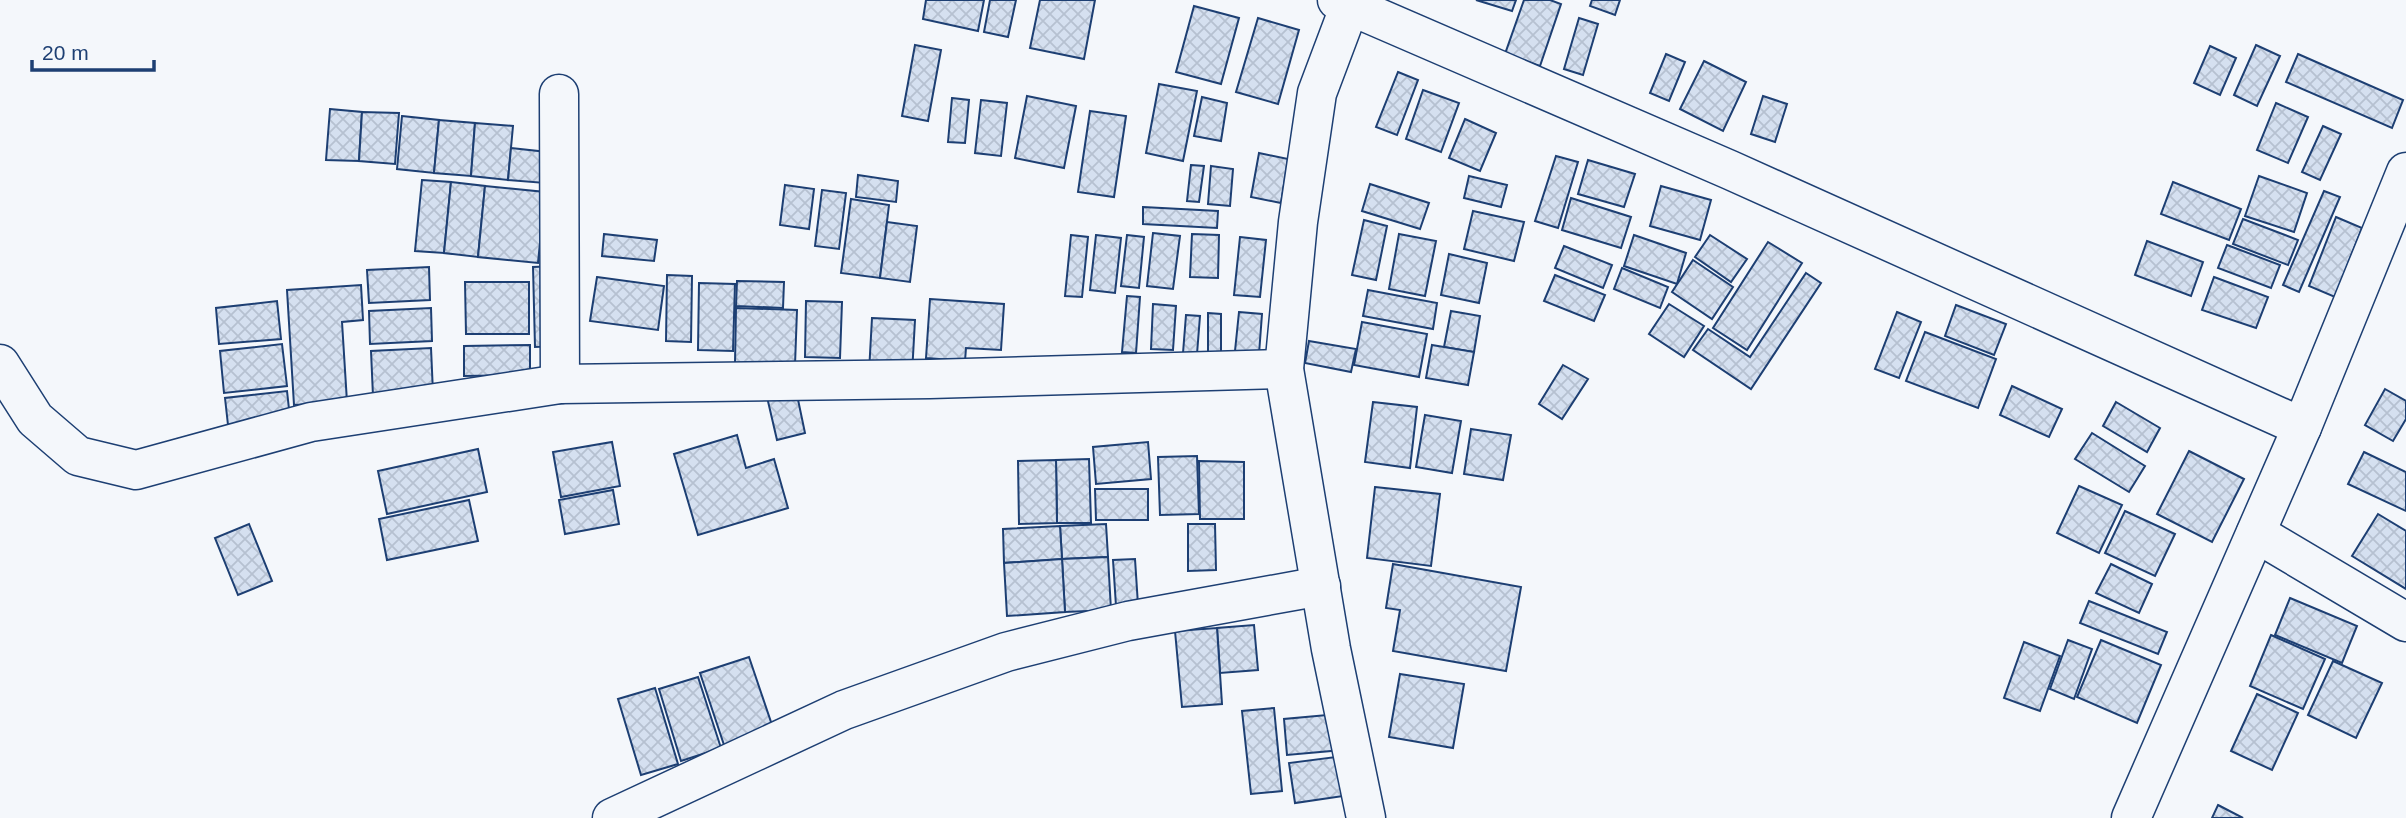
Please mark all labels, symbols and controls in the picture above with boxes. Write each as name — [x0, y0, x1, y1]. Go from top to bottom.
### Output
scale bar — [32, 28, 154, 72]
text: 20 m — [42, 41, 89, 64]

